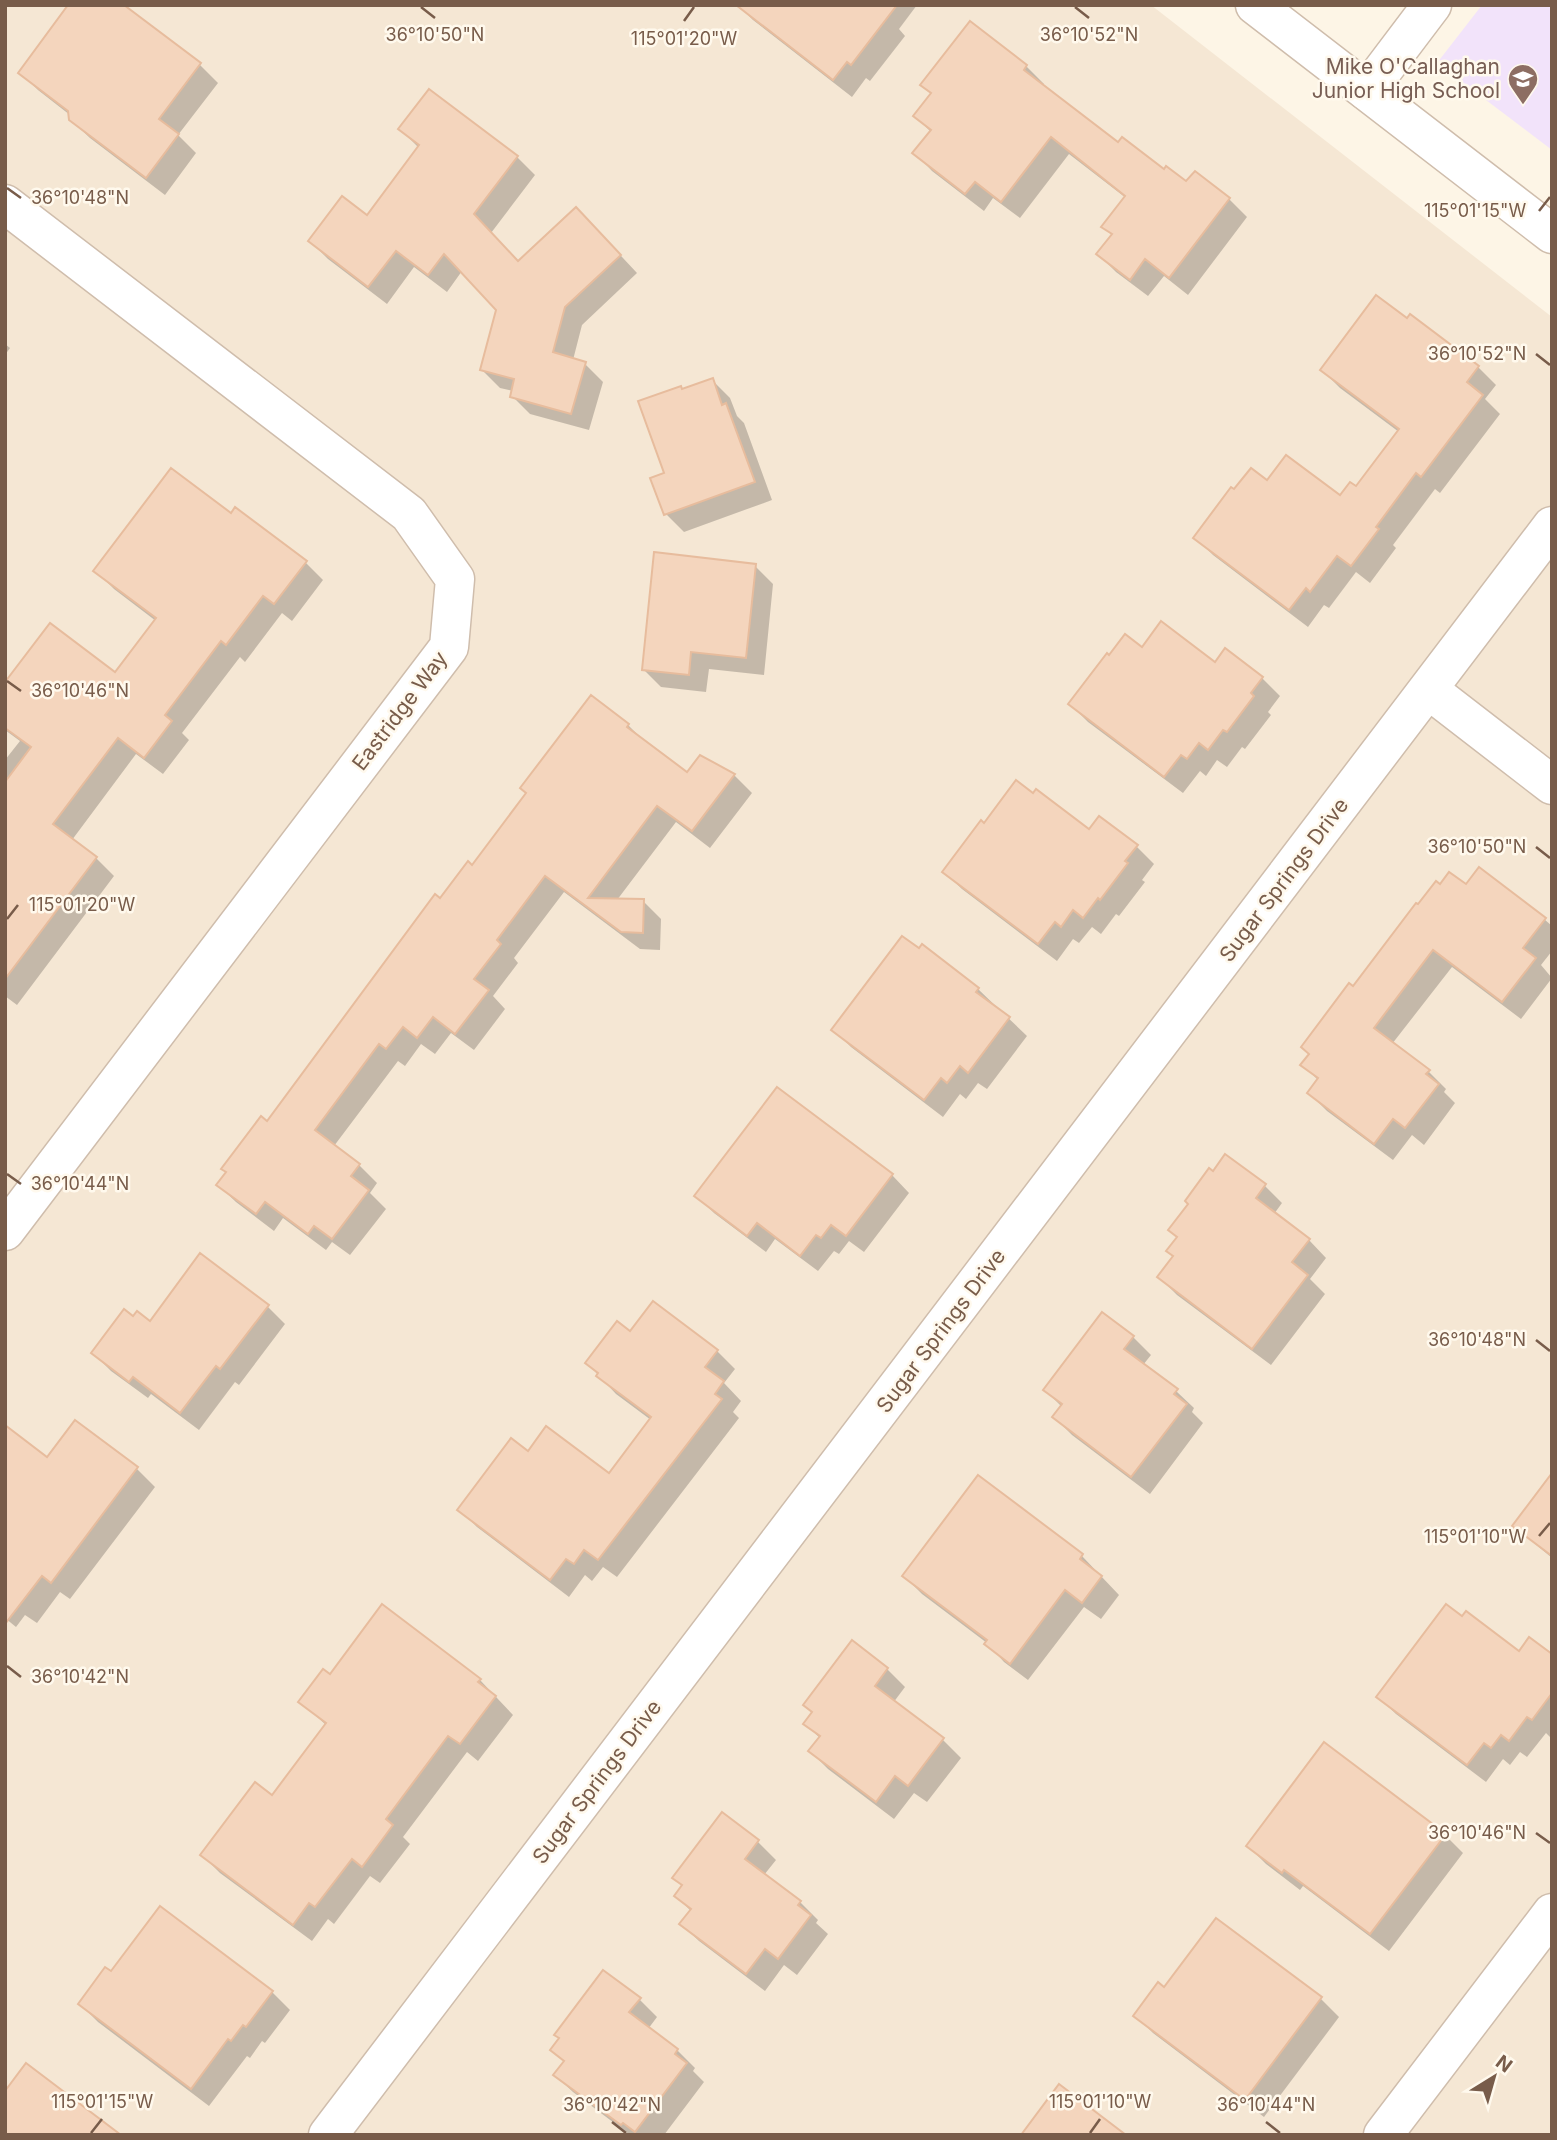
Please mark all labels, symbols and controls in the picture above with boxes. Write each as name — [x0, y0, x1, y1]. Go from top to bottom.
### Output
text: 36°10'50"N — [386, 24, 484, 45]
text: 36°10'52"N — [1040, 24, 1138, 45]
text: 115°01'20"W — [631, 28, 737, 49]
place label: Mike O'Callaghan Junior High School — [1312, 54, 1500, 103]
school or university icon: Mike O'Callaghan Junior High School — [1506, 62, 1540, 106]
text: 36°10'48"N — [31, 187, 129, 208]
text: 115°01'15"W — [1424, 200, 1526, 221]
text: 36°10'52"N — [1428, 343, 1526, 364]
street label: Eastridge Way — [347, 646, 453, 775]
text: 36°10'46"N — [31, 680, 129, 701]
street label: Sugar Springs Drive — [1214, 793, 1353, 966]
text: 36°10'50"N — [1428, 836, 1526, 857]
text: 115°01'20"W — [29, 894, 135, 915]
text: 36°10'44"N — [31, 1173, 129, 1194]
street label: Sugar Springs Drive — [871, 1244, 1010, 1417]
text: 36°10'48"N — [1428, 1329, 1526, 1350]
text: 115°01'10"W — [1424, 1526, 1527, 1547]
text: 36°10'42"N — [31, 1666, 129, 1687]
street label: Sugar Springs Drive — [527, 1695, 666, 1868]
text: 36°10'46"N — [1428, 1822, 1526, 1843]
north arrow — [1459, 2042, 1529, 2112]
text: N — [1491, 2050, 1517, 2077]
text: 115°01'15"W — [51, 2091, 153, 2112]
text: 115°01'10"W — [1049, 2091, 1152, 2112]
text: 36°10'42"N — [563, 2094, 661, 2115]
text: 36°10'44"N — [1217, 2094, 1315, 2115]

